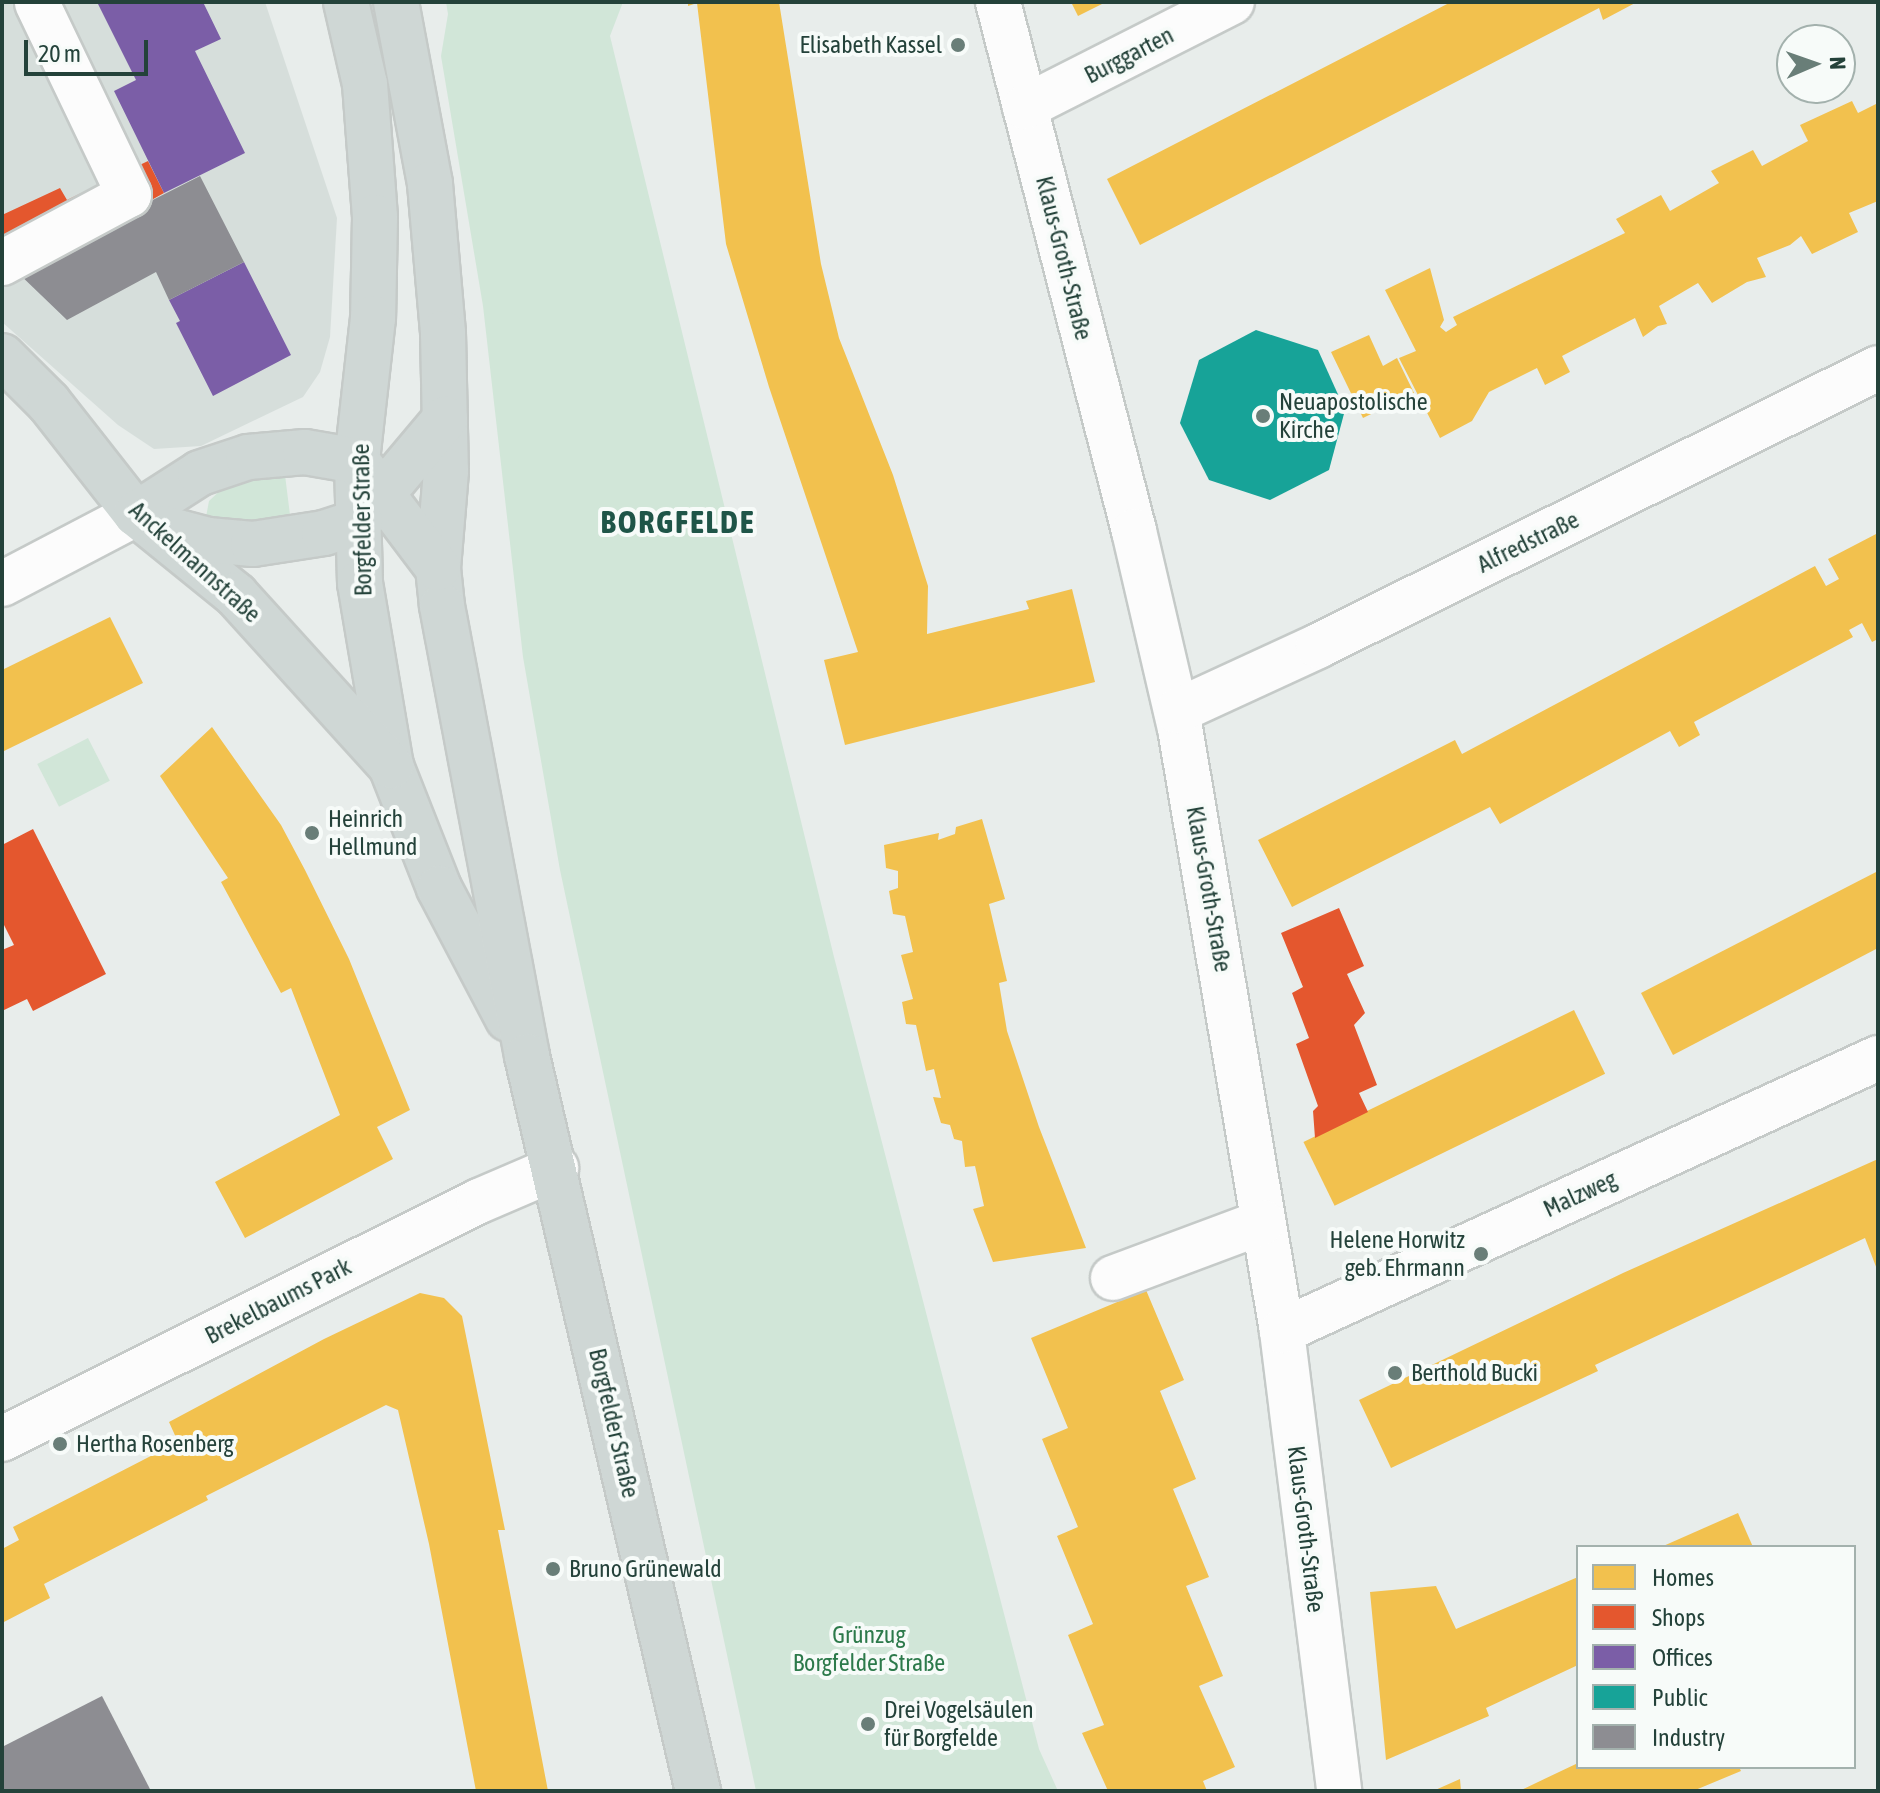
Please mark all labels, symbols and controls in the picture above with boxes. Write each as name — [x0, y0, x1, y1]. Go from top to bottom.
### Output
street label: Burggarten — [1080, 20, 1178, 90]
scale bar — [28, 24, 152, 74]
north arrow — [1776, 24, 1856, 104]
place label: Elisabeth Kassel — [800, 31, 942, 59]
marker: Elisabeth Kassel — [949, 36, 967, 54]
text: 20 m — [38, 40, 81, 67]
text: N — [1825, 56, 1851, 70]
street label: Klaus-Groth-Straße — [1030, 173, 1098, 343]
place label: Neuapostolische Kirche — [1279, 388, 1428, 444]
marker: Neuapostolische Kirche — [1254, 407, 1272, 425]
street label: Borgfelder Straße — [346, 443, 378, 597]
street label: Anckelmannstraße — [123, 496, 267, 628]
district label: BORGFELDE — [601, 503, 755, 541]
street label: Alfredstraße — [1473, 505, 1583, 579]
street label: Klaus-Groth-Straße — [1180, 804, 1238, 974]
place label: Heinrich Hellmund — [328, 805, 417, 861]
marker: Heinrich Hellmund — [303, 824, 321, 842]
street label: Malzweg — [1539, 1165, 1621, 1223]
place label: Helene Horwitz geb. Ehrmann — [1330, 1226, 1465, 1282]
marker: Helene Horwitz geb. Ehrmann — [1472, 1245, 1490, 1263]
street label: Brekelbaums Park — [200, 1252, 356, 1350]
street label: Borgfelder Straße — [583, 1345, 645, 1501]
place label: Berthold Bucki — [1411, 1359, 1538, 1387]
marker: Berthold Bucki — [1386, 1364, 1404, 1382]
place label: Hertha Rosenberg — [76, 1430, 234, 1458]
marker: Hertha Rosenberg — [51, 1435, 69, 1453]
street label: Klaus-Groth-Straße — [1281, 1444, 1331, 1614]
legend — [1576, 1545, 1856, 1769]
place label: Bruno Grünewald — [569, 1555, 722, 1583]
marker: Bruno Grünewald — [544, 1560, 562, 1578]
text: Homes — [1652, 1564, 1714, 1591]
text: Shops — [1652, 1604, 1705, 1631]
park label: Grünzug Borgfelder Straße — [793, 1621, 945, 1677]
text: Offices — [1652, 1644, 1713, 1671]
text: Public — [1652, 1684, 1708, 1711]
place label: Drei Vogelsäulen für Borgfelde — [884, 1696, 1034, 1752]
marker: Drei Vogelsäulen für Borgfelde — [859, 1715, 877, 1733]
text: Industry — [1652, 1724, 1725, 1751]

